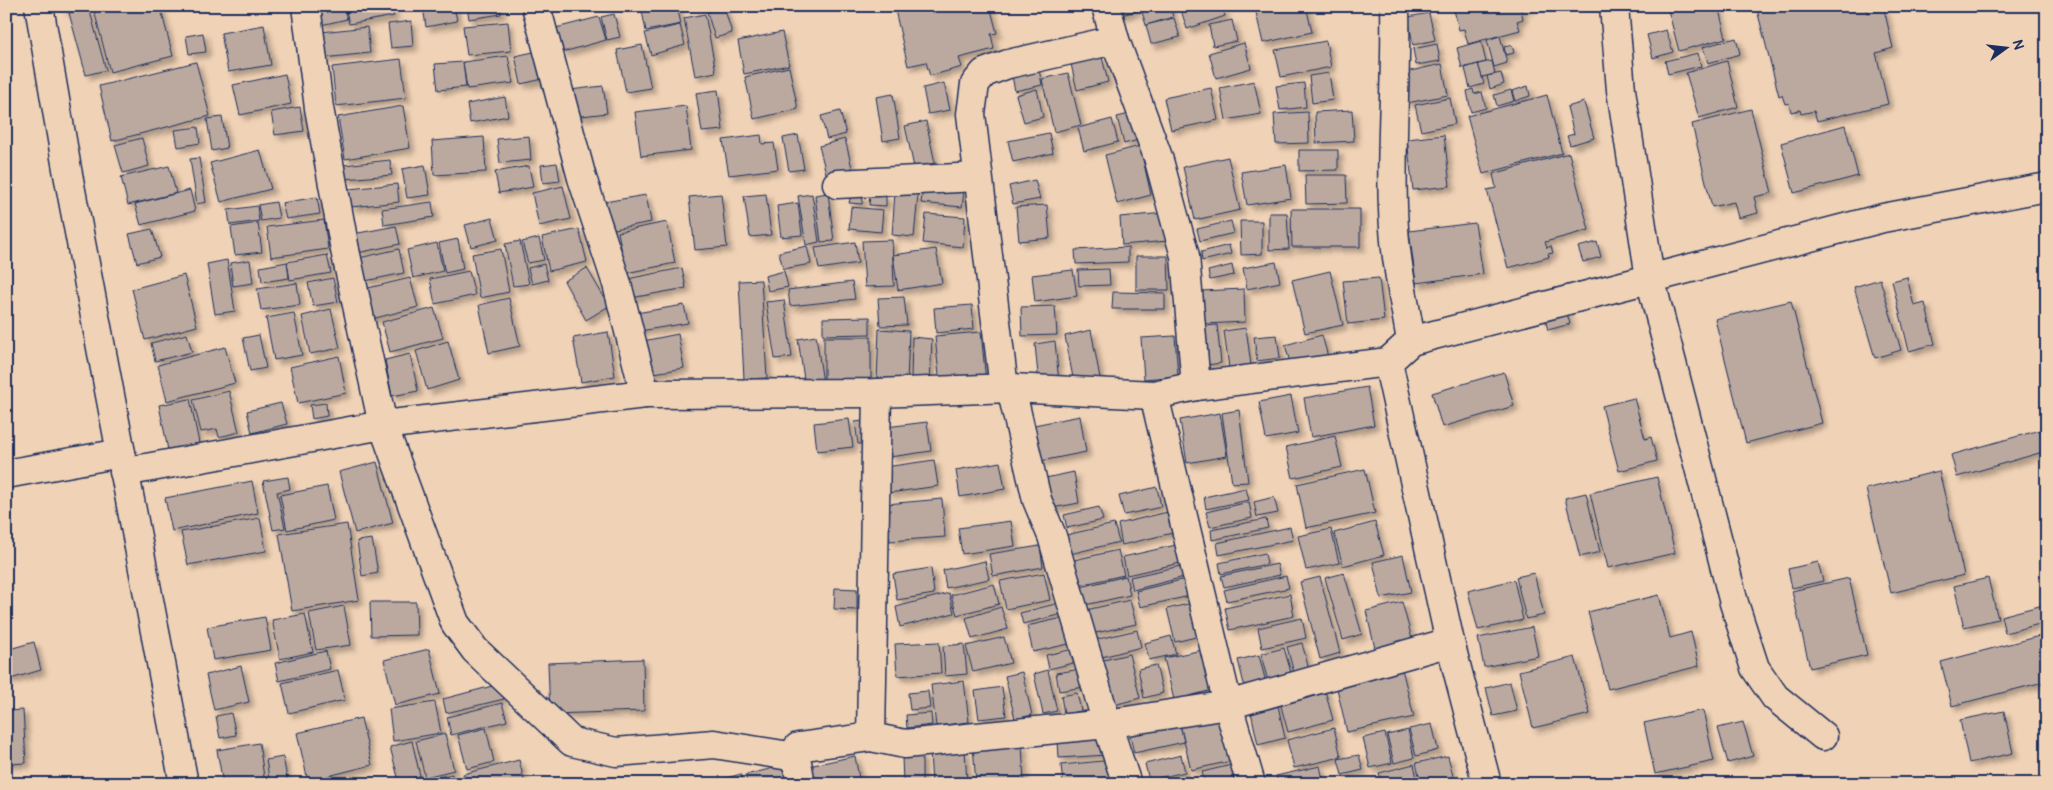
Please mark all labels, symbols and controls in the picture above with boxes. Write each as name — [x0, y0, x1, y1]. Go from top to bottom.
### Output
north arrow — [1980, 22, 2030, 72]
text: N — [2009, 38, 2028, 52]

